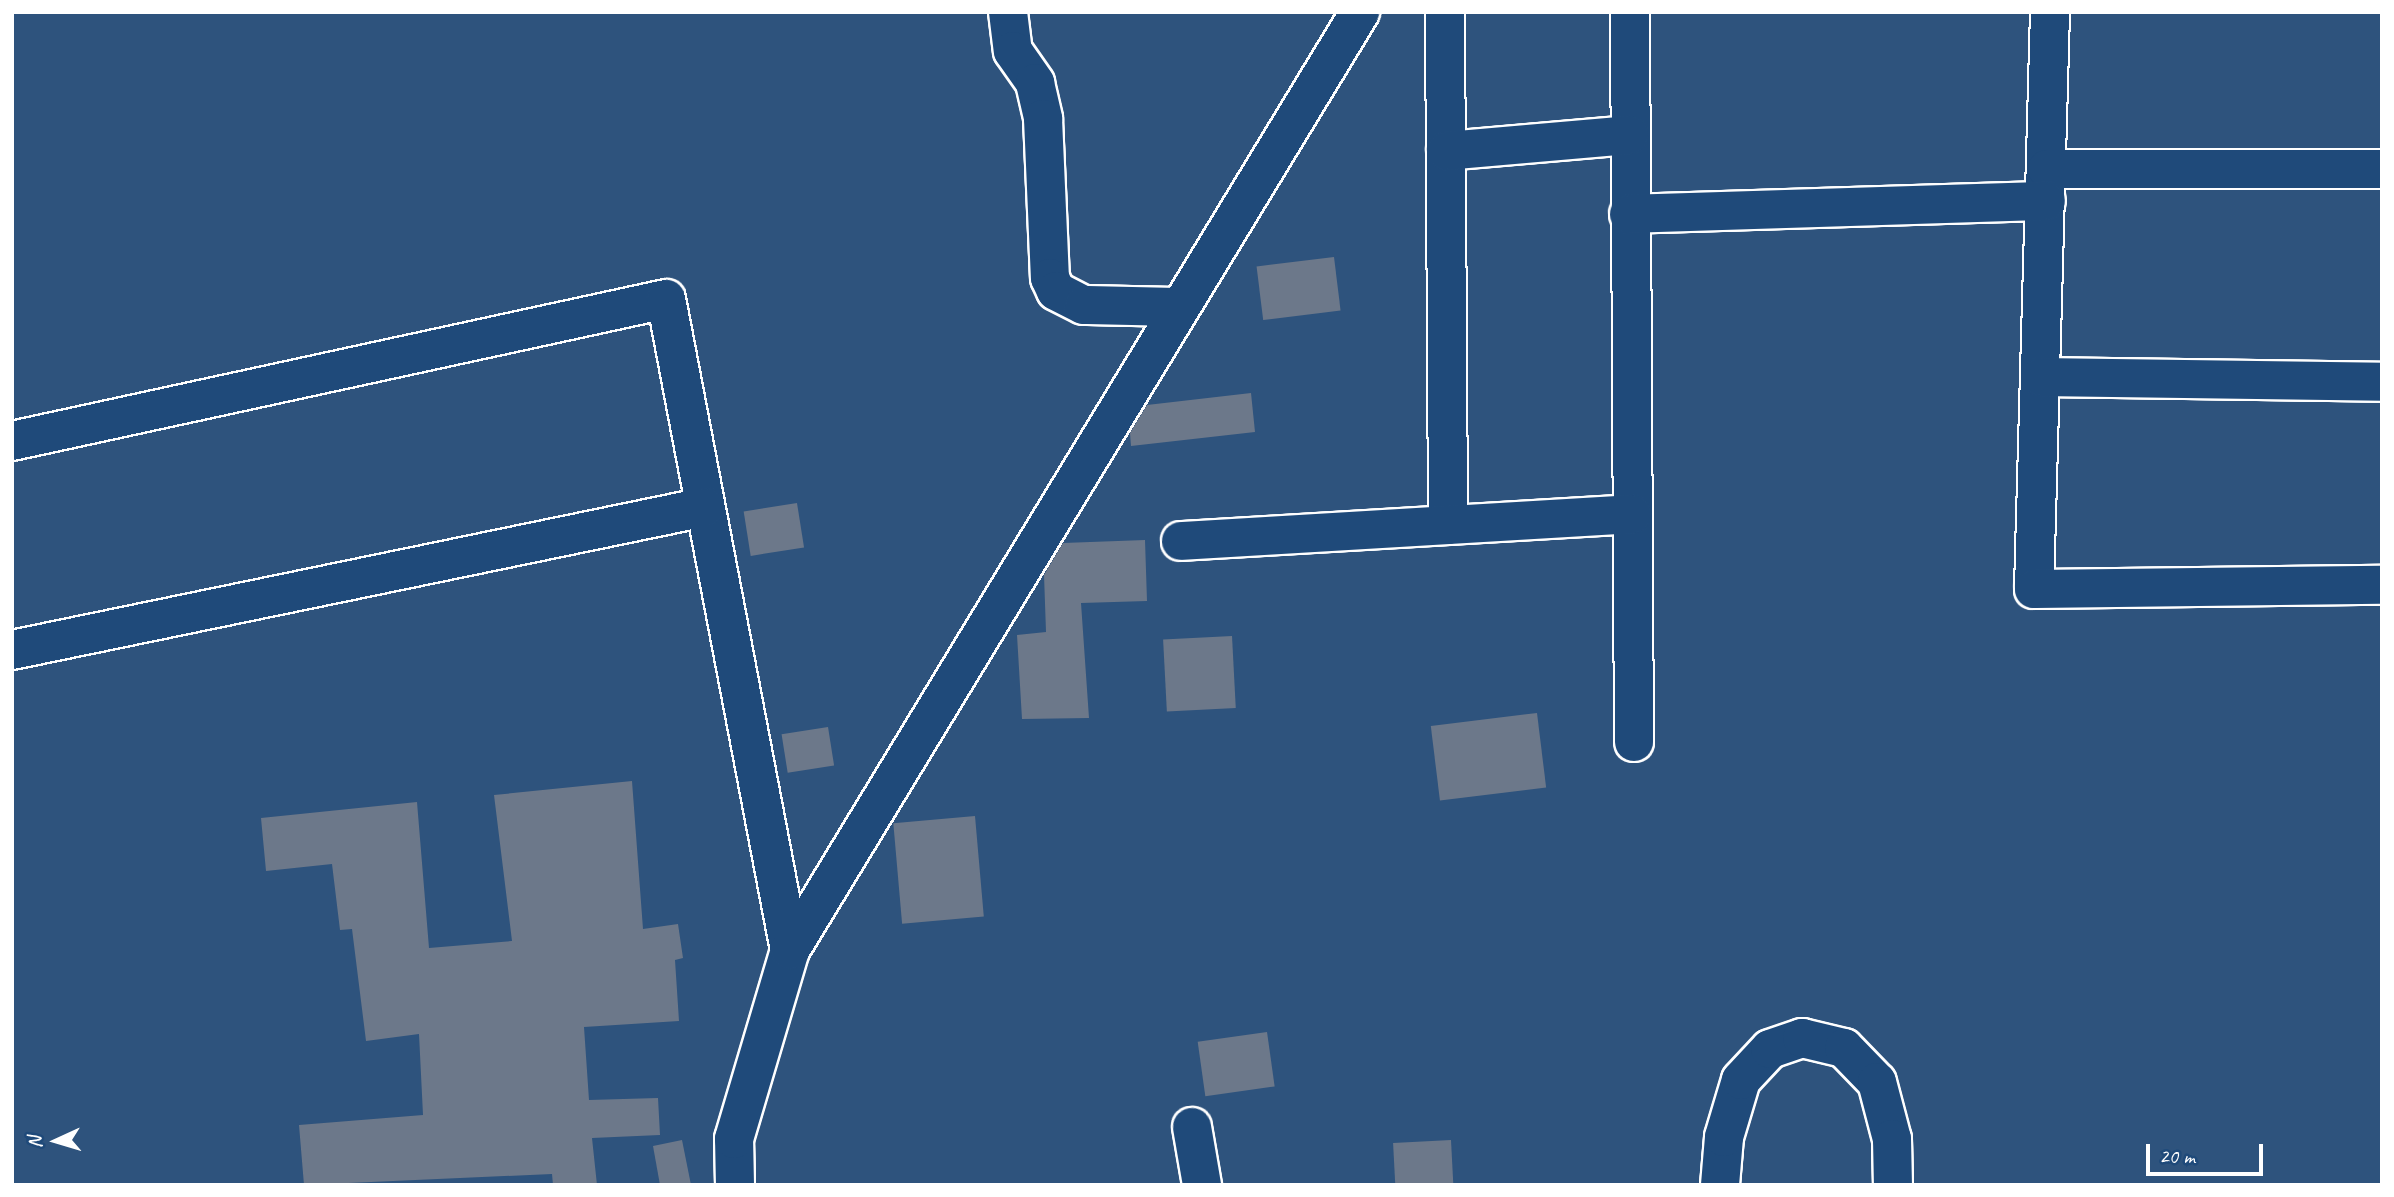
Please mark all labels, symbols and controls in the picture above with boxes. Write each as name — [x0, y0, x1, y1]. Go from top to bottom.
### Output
north arrow — [21, 1106, 91, 1176]
scale bar — [2149, 1130, 2266, 1174]
text: N — [23, 1136, 47, 1149]
text: 20 m — [2159, 1143, 2195, 1169]

